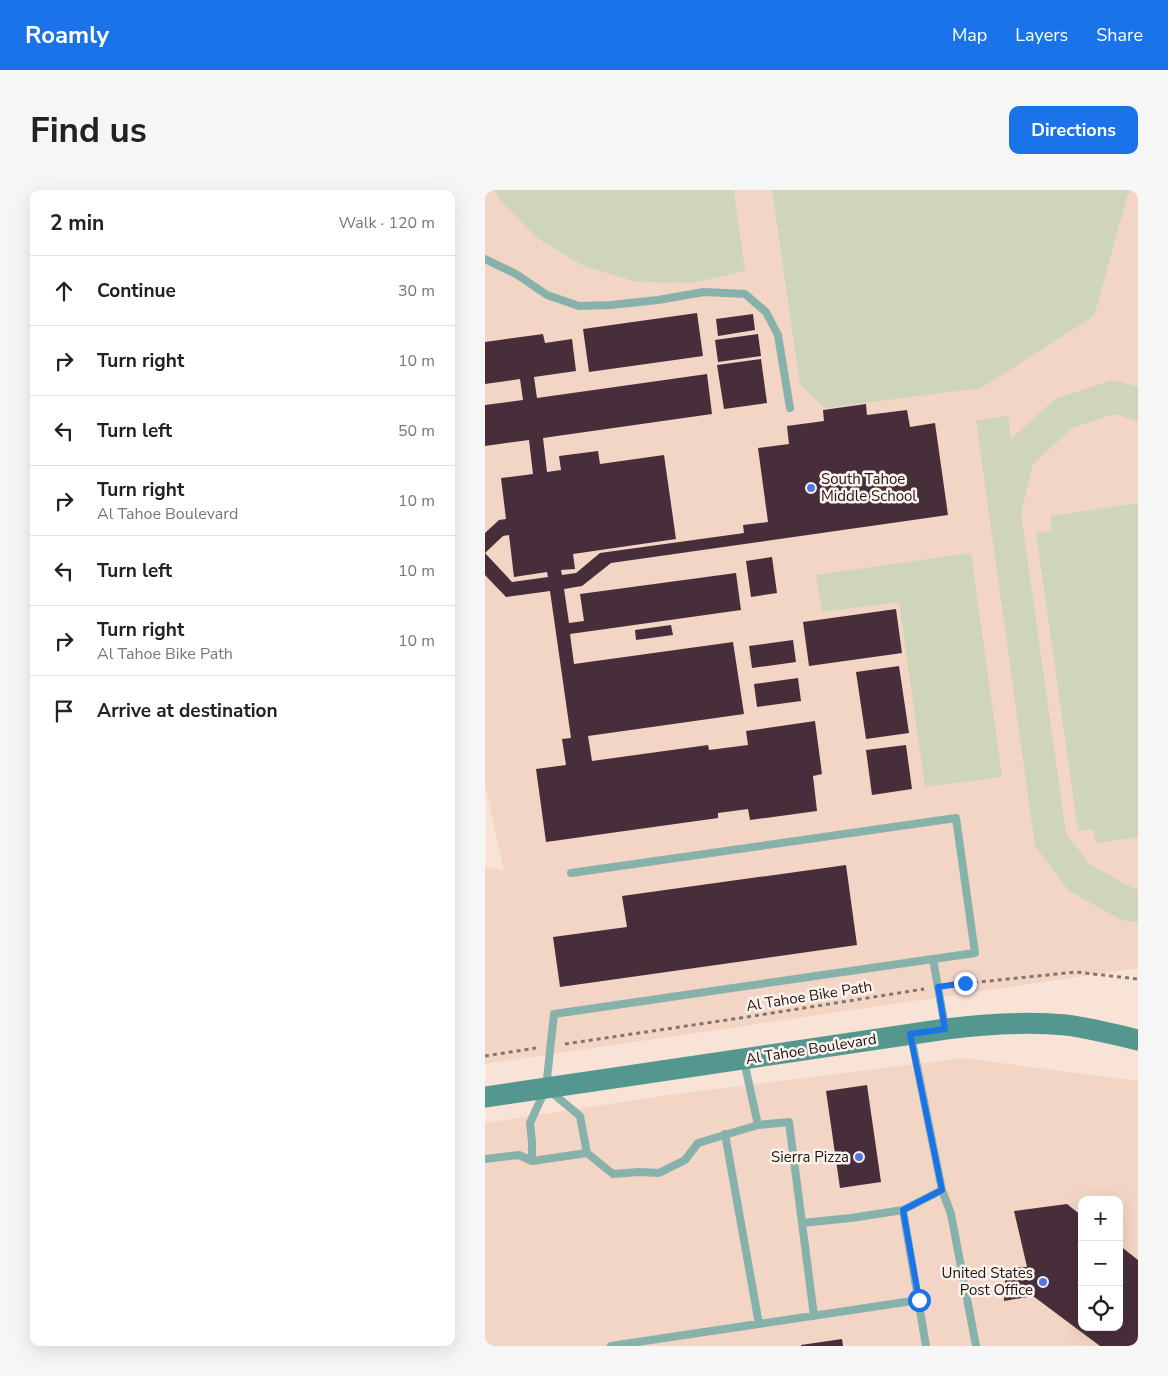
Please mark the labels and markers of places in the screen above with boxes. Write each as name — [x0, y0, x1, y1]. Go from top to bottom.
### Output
place label: South Tahoe Middle School — [821, 469, 917, 506]
marker: South Tahoe Middle School — [805, 482, 817, 494]
place label: Sierra Pizza — [771, 1147, 849, 1167]
marker: Sierra Pizza — [853, 1151, 865, 1163]
place label: United States Post Office — [942, 1263, 1033, 1300]
marker: United States Post Office — [1037, 1276, 1049, 1288]

